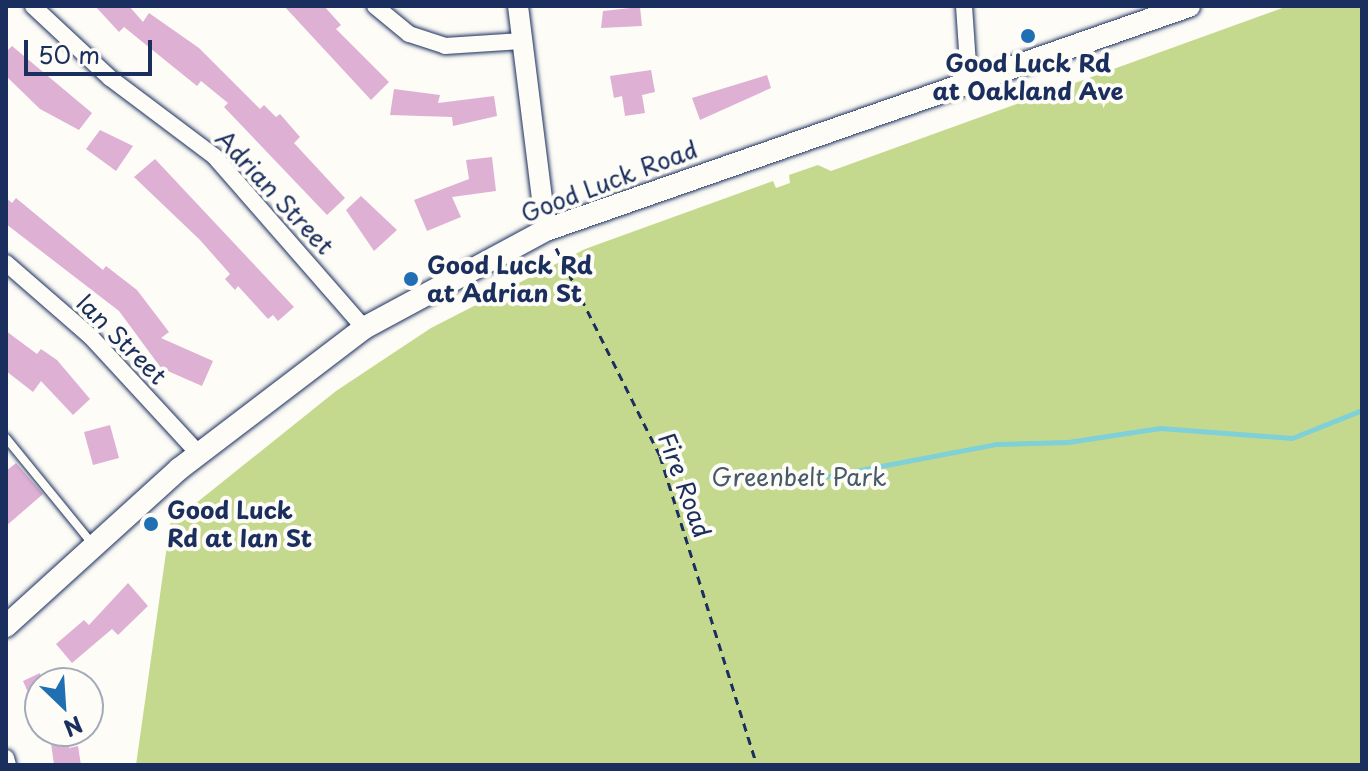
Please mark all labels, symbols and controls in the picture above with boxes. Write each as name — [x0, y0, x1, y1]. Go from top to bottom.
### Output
scale bar — [28, 24, 156, 74]
marker: Good Luck Rd at Oakland Ave — [1019, 27, 1037, 45]
text: 50 m — [38, 36, 100, 72]
place label: Good Luck Rd at Oakland Ave — [932, 49, 1124, 105]
street label: Adrian Street — [210, 124, 340, 260]
street label: Good Luck Road — [517, 134, 701, 228]
place label: Good Luck Rd at Adrian St — [427, 251, 593, 307]
marker: Good Luck Rd at Adrian St — [402, 270, 420, 288]
street label: Ian Street — [71, 288, 173, 390]
street label: Fire Road — [653, 429, 717, 541]
park label: Greenbelt Park — [711, 463, 887, 491]
place label: Good Luck Rd at Ian St — [167, 496, 314, 552]
marker: Good Luck Rd at Ian St — [142, 515, 160, 533]
north arrow — [24, 667, 104, 747]
text: N — [59, 709, 88, 746]

